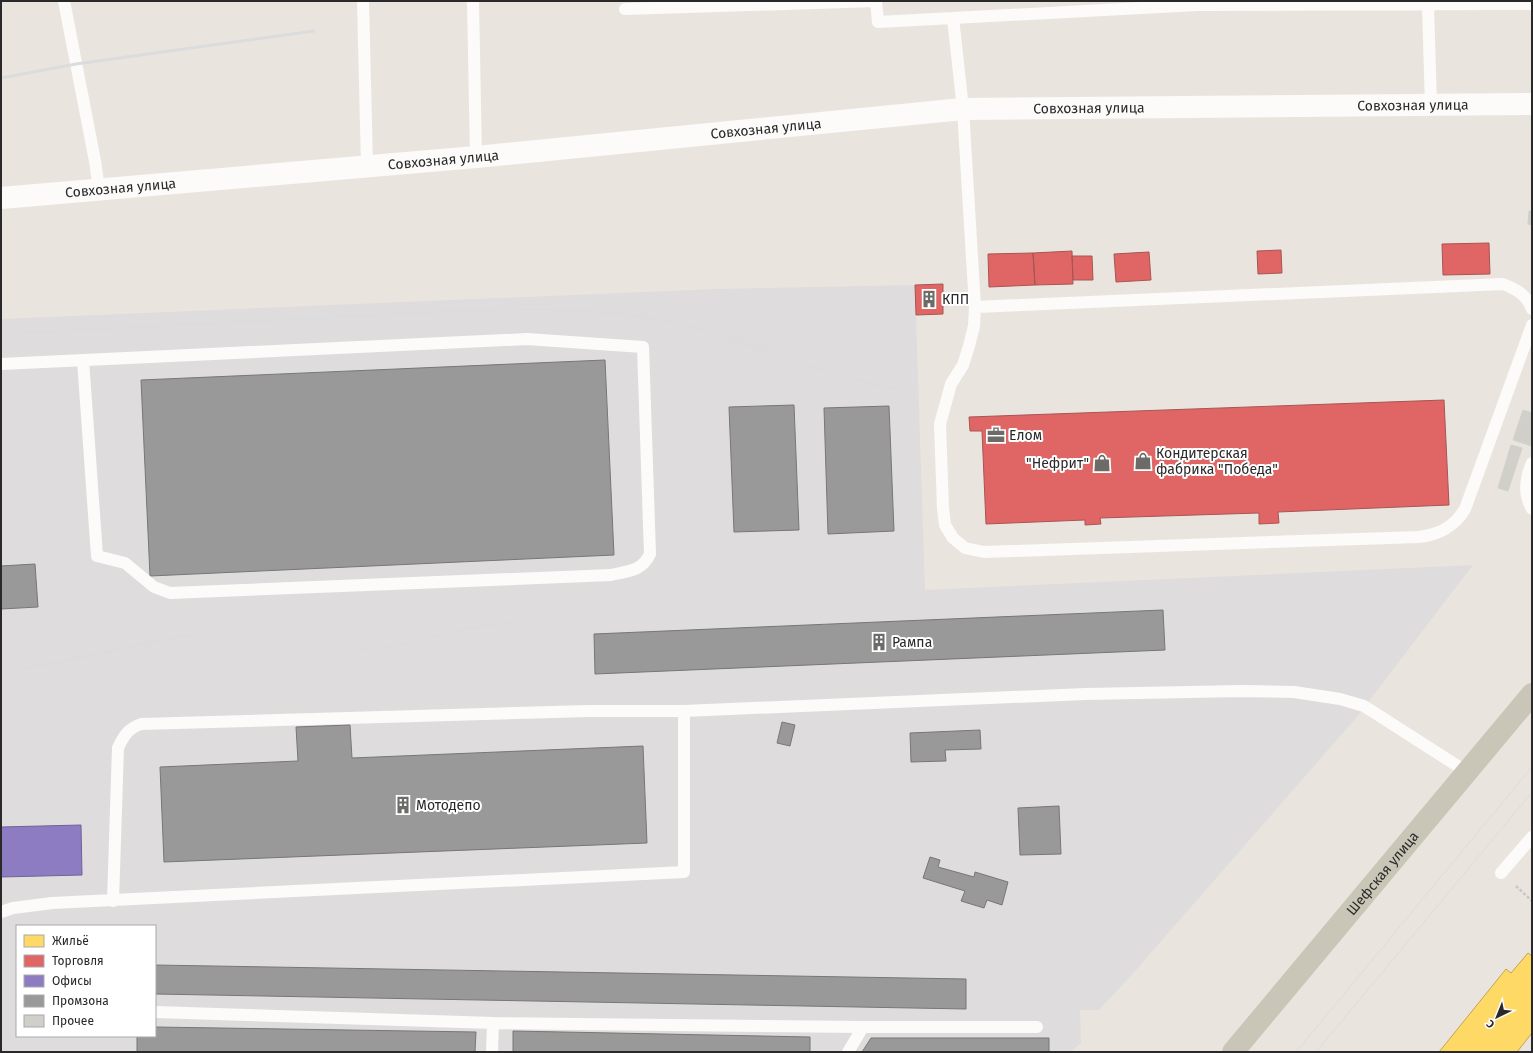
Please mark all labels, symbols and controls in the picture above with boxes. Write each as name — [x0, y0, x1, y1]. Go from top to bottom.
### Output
street label: Совхозная улица — [1357, 96, 1469, 114]
street label: Совхозная улица — [1033, 99, 1145, 117]
street label: Совхозная улица — [710, 115, 822, 142]
street label: Совхозная улица — [387, 146, 500, 173]
street label: Совхозная улица — [64, 174, 177, 201]
building icon: КПП — [919, 289, 939, 309]
place label: КПП — [942, 291, 969, 308]
office icon: Елом — [986, 425, 1006, 445]
place label: Елом — [1009, 427, 1042, 444]
place label: Кондитерская фабрика "Победа" — [1156, 445, 1278, 478]
shop icon: Кондитерская фабрика "Победа" — [1133, 451, 1153, 471]
shop icon: "Нефрит" — [1092, 453, 1112, 473]
place label: "Нефрит" — [1026, 455, 1089, 472]
building icon: Рампа — [869, 632, 889, 652]
place label: Рампа — [892, 634, 932, 651]
building icon: Мотодепо — [393, 795, 413, 815]
place label: Мотодепо — [416, 797, 481, 814]
street label: Шефская улица — [1343, 828, 1422, 918]
legend — [16, 925, 156, 1037]
text: Жильё — [52, 934, 89, 948]
text: Торговля — [52, 954, 104, 968]
text: Офисы — [52, 974, 92, 988]
text: Промзона — [52, 994, 109, 1008]
north arrow — [1477, 997, 1517, 1037]
text: Прочее — [52, 1014, 94, 1028]
text: С — [1483, 1017, 1497, 1031]

